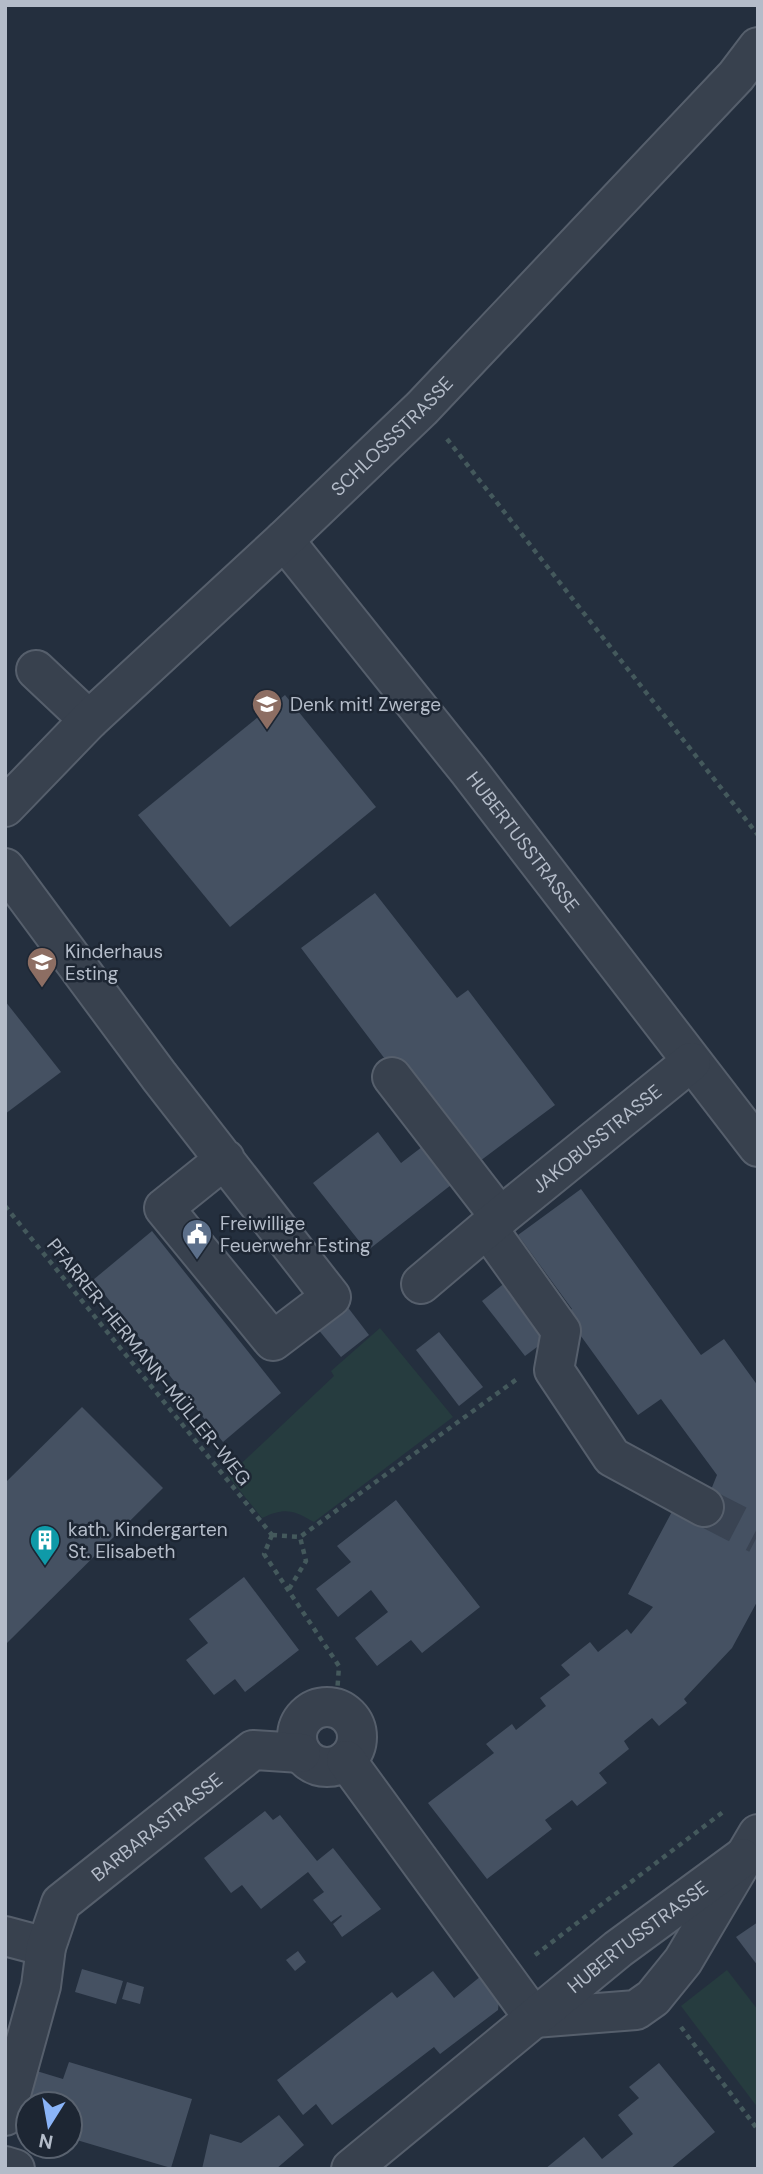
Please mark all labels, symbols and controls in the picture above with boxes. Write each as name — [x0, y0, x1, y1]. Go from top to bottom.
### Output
street label: SCHLOSSSTRASSE — [325, 371, 458, 501]
school or university icon: Denk mit! Zwerge — [250, 687, 284, 731]
place label: Denk mit! Zwerge — [290, 692, 441, 717]
street label: HUBERTUSSTRASSE — [461, 766, 585, 917]
place label: Kinderhaus Esting — [65, 939, 163, 986]
school or university icon: Kinderhaus Esting — [25, 945, 59, 989]
street label: JAKOBUSSTRASSE — [527, 1079, 666, 1199]
place label: Freiwillige Feuerwehr Esting — [220, 1211, 371, 1258]
public building icon: Freiwillige Feuerwehr Esting — [180, 1217, 214, 1261]
street label: PFARRER-HERMANN-MÜLLER-WEG — [41, 1233, 257, 1491]
place label: kath. Kindergarten St. Elisabeth — [68, 1517, 228, 1564]
building icon: kath. Kindergarten St. Elisabeth — [28, 1523, 62, 1567]
street label: BARBARASTRASSE — [86, 1767, 227, 1887]
street label: HUBERTUSSTRASSE — [562, 1875, 713, 1998]
north arrow — [14, 2090, 84, 2160]
text: N — [37, 2128, 55, 2155]

